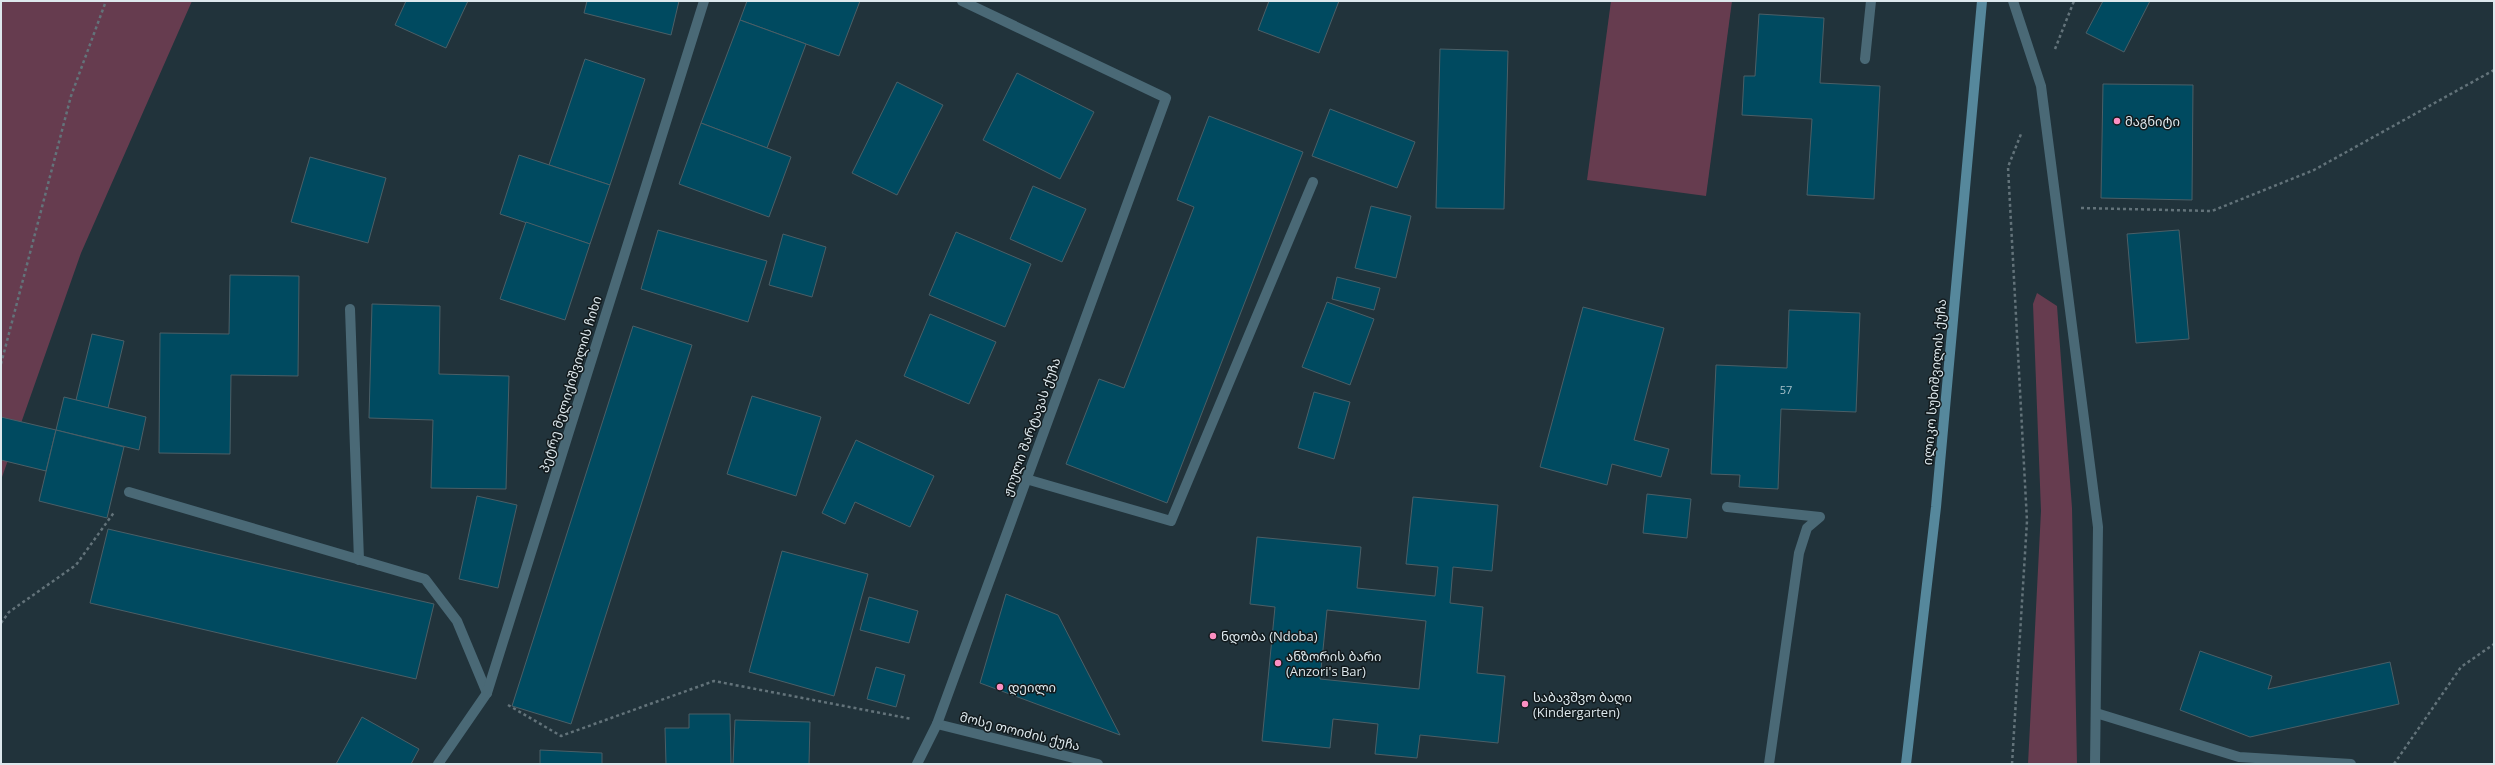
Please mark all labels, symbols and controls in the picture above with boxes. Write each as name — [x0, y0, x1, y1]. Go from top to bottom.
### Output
place label: მაგნიტი — [2125, 112, 2180, 130]
marker: მაგნიტი — [2112, 116, 2122, 126]
street label: პეტრე მელიქიშვილის ჩიხი — [535, 293, 605, 475]
street label: ილიკო სუხიშვილის ქუჩა — [1918, 298, 1950, 466]
street label: ჟიული შარტავას ქუჩა — [997, 355, 1065, 499]
house number: 57 — [1780, 382, 1792, 397]
place label: ნდობა (Ndoba) — [1221, 627, 1318, 645]
marker: ნდობა (Ndoba) — [1208, 631, 1218, 641]
place label: ანზორის ბარი (Anzori's Bar) — [1286, 647, 1381, 680]
marker: ანზორის ბარი (Anzori's Bar) — [1273, 658, 1283, 668]
place label: დეილი — [1008, 678, 1056, 696]
marker: დეილი — [995, 682, 1005, 692]
place label: საბავშვო ბაღი (Kindergarten) — [1533, 688, 1632, 721]
marker: საბავშვო ბაღი (Kindergarten) — [1520, 699, 1530, 709]
street label: მოსე თოიძის ქუჩა — [958, 707, 1082, 755]

